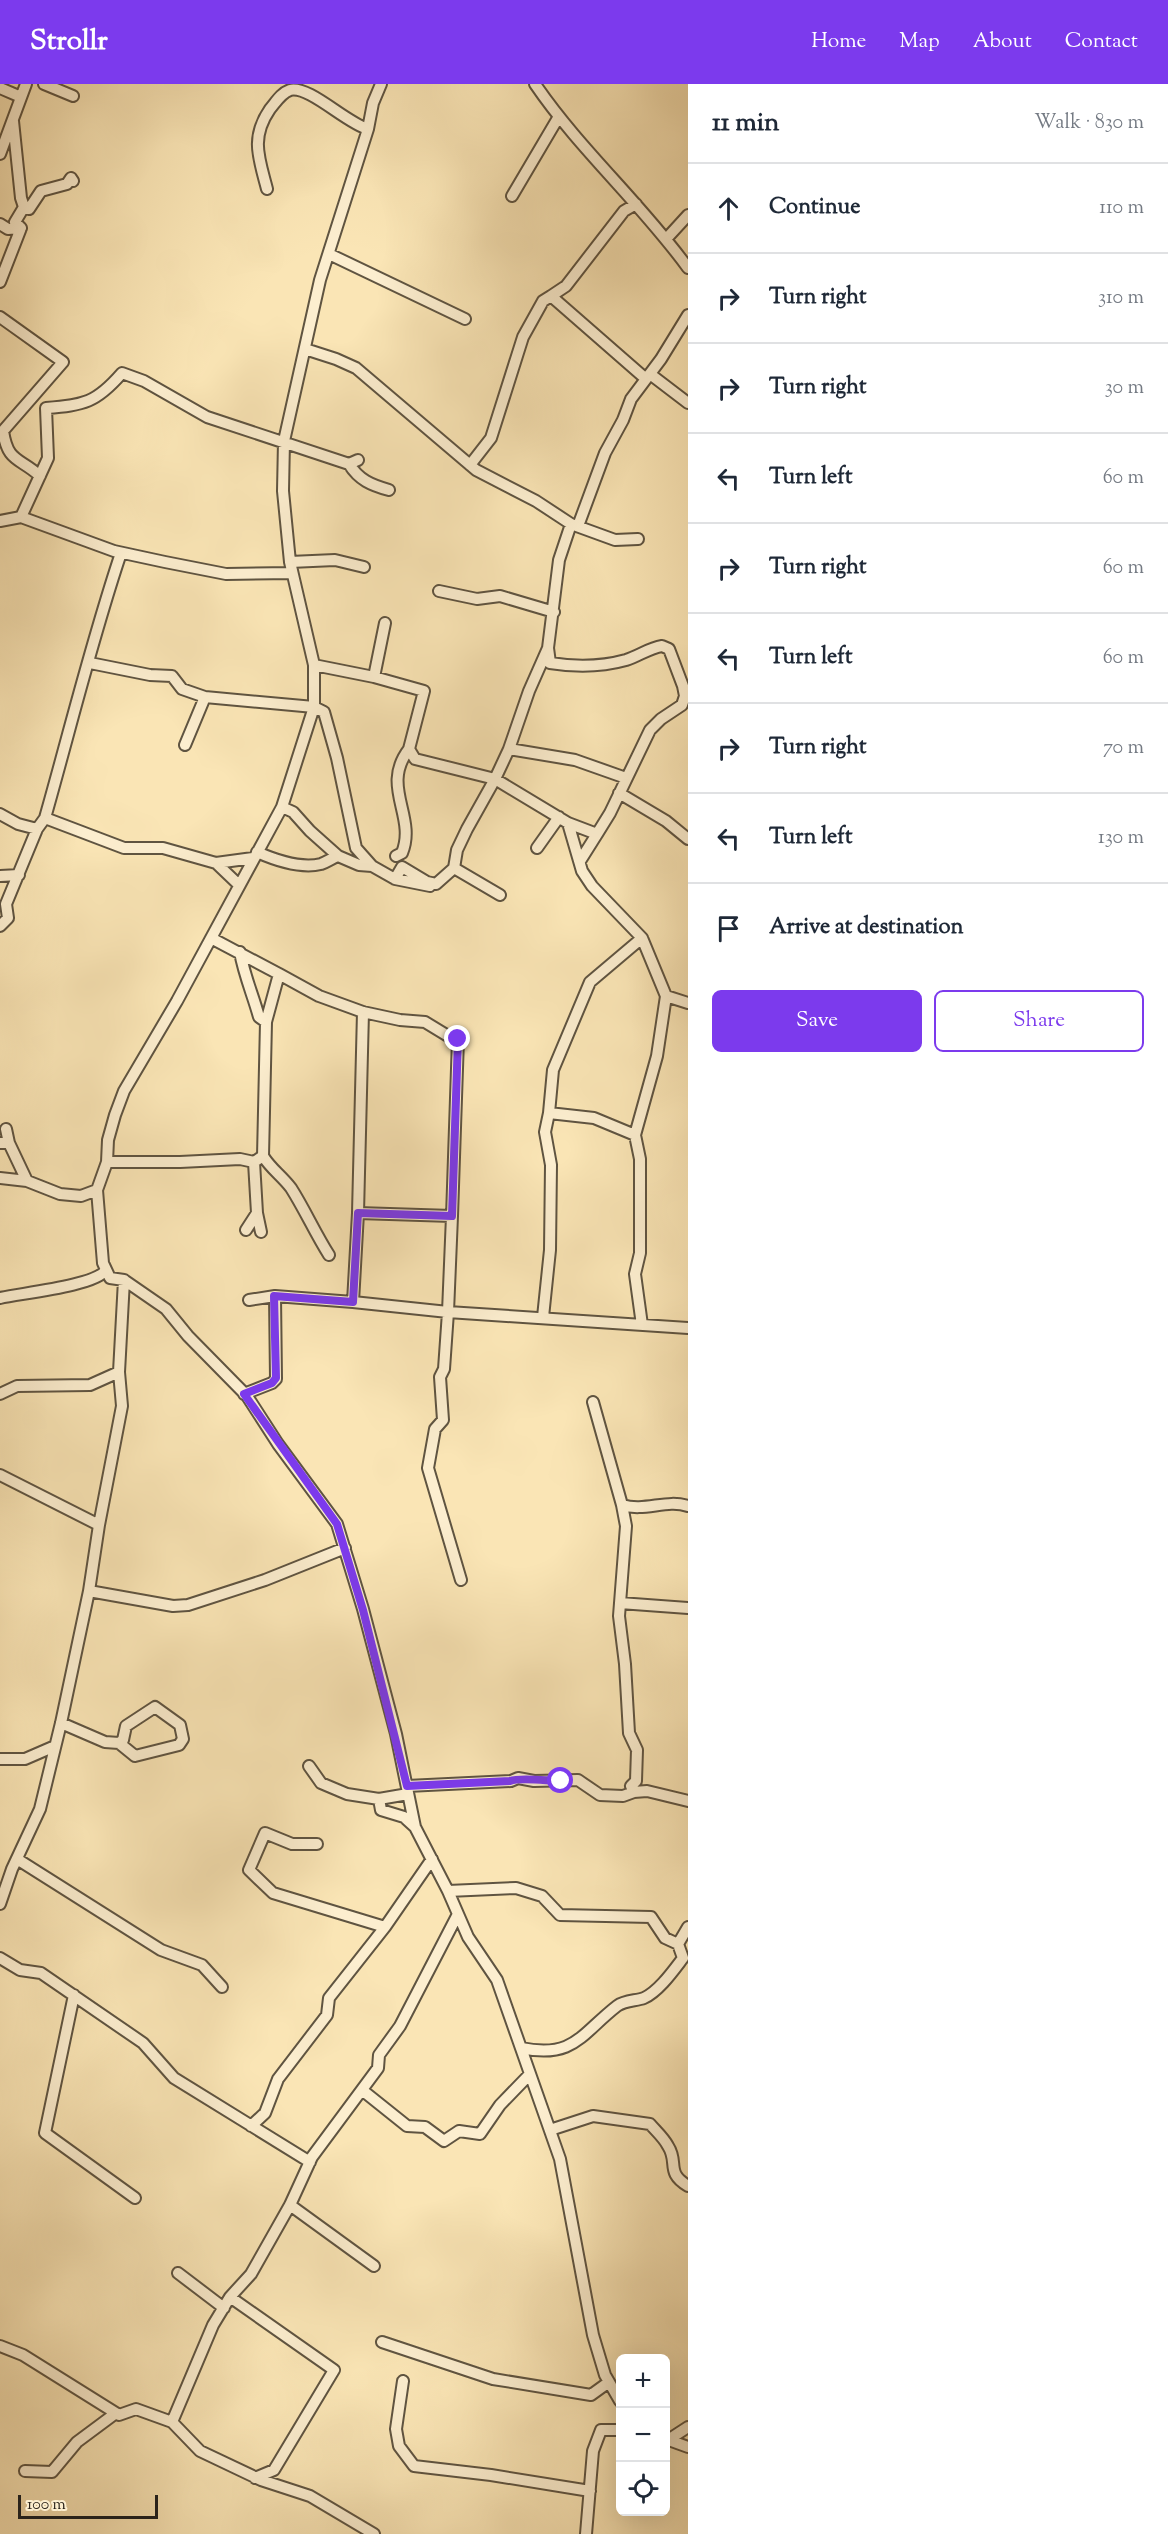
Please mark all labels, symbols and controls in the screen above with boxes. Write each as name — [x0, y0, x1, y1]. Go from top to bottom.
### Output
text: Strollr — [30, 22, 108, 62]
text: Home — [811, 27, 866, 57]
text: Map — [899, 27, 940, 57]
text: About — [973, 27, 1032, 57]
text: Contact — [1065, 27, 1138, 57]
text: 11 min — [712, 105, 779, 142]
text: Walk · 830 m — [1034, 109, 1144, 138]
icon: ahead — [712, 192, 745, 225]
text: Continue — [769, 192, 860, 224]
text: 110 m — [1099, 194, 1144, 223]
icon: right — [712, 282, 745, 315]
text: Turn right — [769, 282, 866, 314]
text: 310 m — [1098, 284, 1144, 313]
icon: right — [712, 372, 745, 405]
text: Turn right — [769, 372, 866, 404]
text: 30 m — [1105, 374, 1144, 403]
icon: left — [712, 462, 745, 495]
text: Turn left — [769, 462, 852, 494]
text: 60 m — [1103, 464, 1144, 493]
icon: right — [712, 552, 745, 585]
text: Turn right — [769, 552, 866, 584]
text: 60 m — [1103, 554, 1144, 583]
icon: left — [712, 642, 745, 675]
text: Turn left — [769, 642, 852, 674]
text: 60 m — [1103, 644, 1144, 673]
icon: right — [712, 732, 745, 765]
text: Turn right — [769, 732, 866, 764]
text: 70 m — [1103, 734, 1144, 763]
icon: left — [712, 822, 745, 855]
text: Turn left — [769, 822, 852, 854]
text: 130 m — [1098, 824, 1144, 853]
icon: arrive — [712, 912, 745, 945]
text: Arrive at destination — [769, 912, 964, 944]
button: Save — [712, 990, 922, 1052]
button: Share — [934, 990, 1144, 1052]
route end — [444, 1025, 470, 1051]
route start — [547, 1767, 573, 1793]
map controls — [616, 2354, 670, 2516]
button: + — [616, 2354, 670, 2408]
button: − — [616, 2408, 670, 2462]
button: locate — [616, 2462, 670, 2516]
scale bar — [18, 2492, 158, 2520]
text: 100 m — [27, 2494, 66, 2517]

